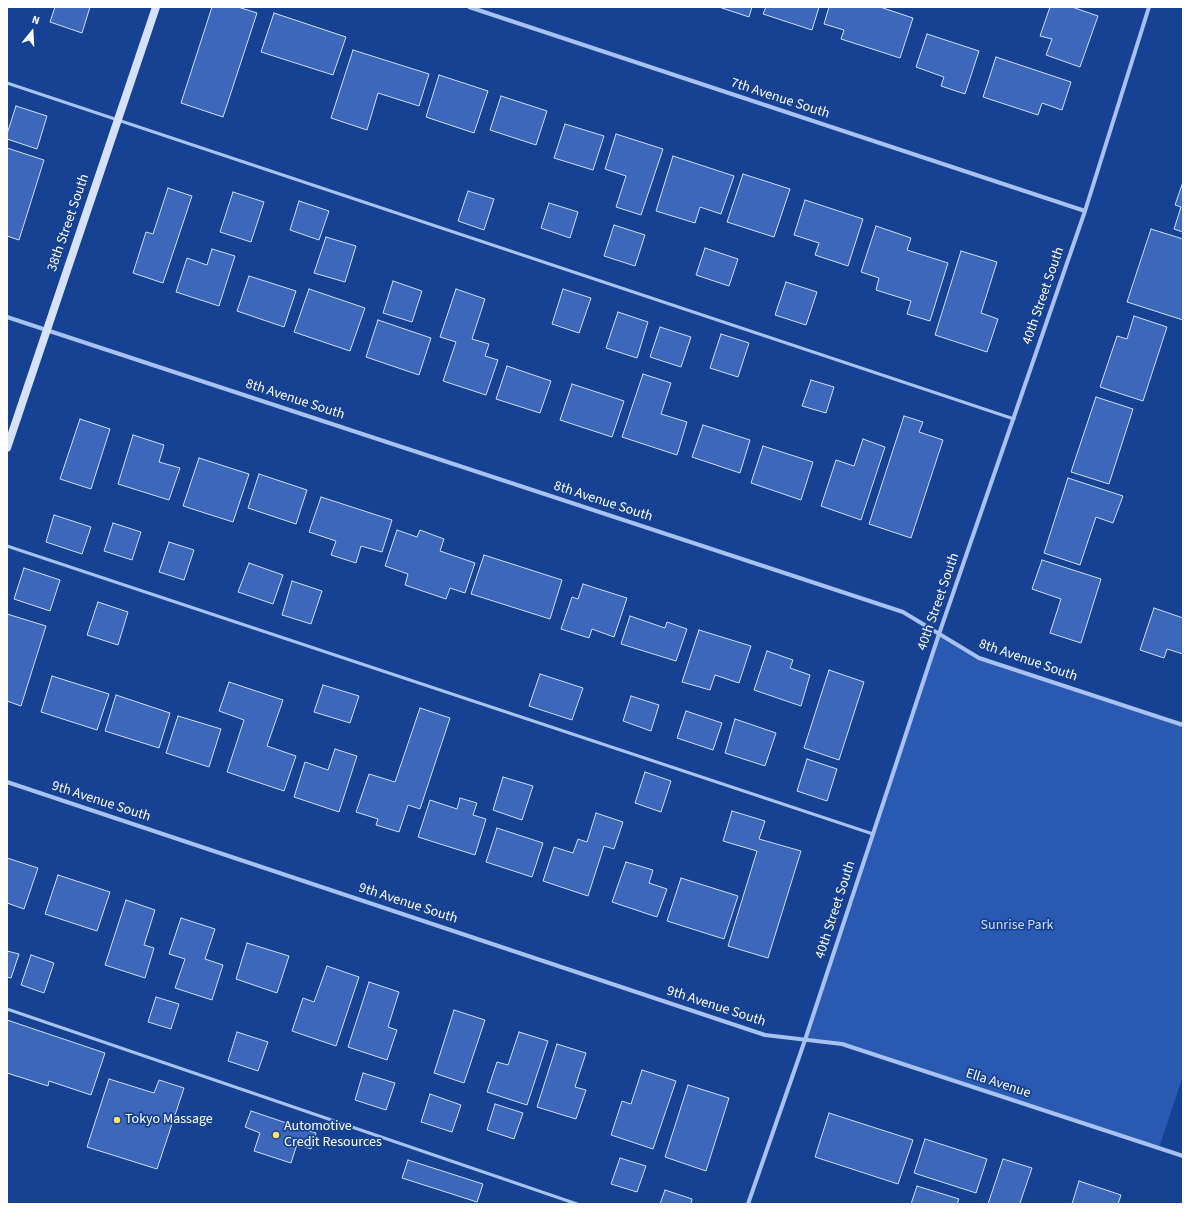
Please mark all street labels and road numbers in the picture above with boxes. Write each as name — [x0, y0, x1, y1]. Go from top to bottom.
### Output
street label: 7th Avenue South — [728, 75, 832, 123]
street label: 38th Street South — [44, 172, 94, 274]
street label: 40th Street South — [1019, 245, 1069, 347]
street label: 8th Avenue South — [243, 376, 347, 424]
street label: 8th Avenue South — [551, 478, 655, 526]
street label: 40th Street South — [914, 551, 964, 653]
street label: 8th Avenue South — [977, 636, 1079, 686]
street label: 9th Avenue South — [49, 778, 153, 826]
street label: 40th Street South — [812, 859, 860, 961]
street label: 9th Avenue South — [356, 880, 460, 928]
street label: 9th Avenue South — [664, 983, 768, 1031]
street label: Ella Avenue — [963, 1066, 1033, 1102]

